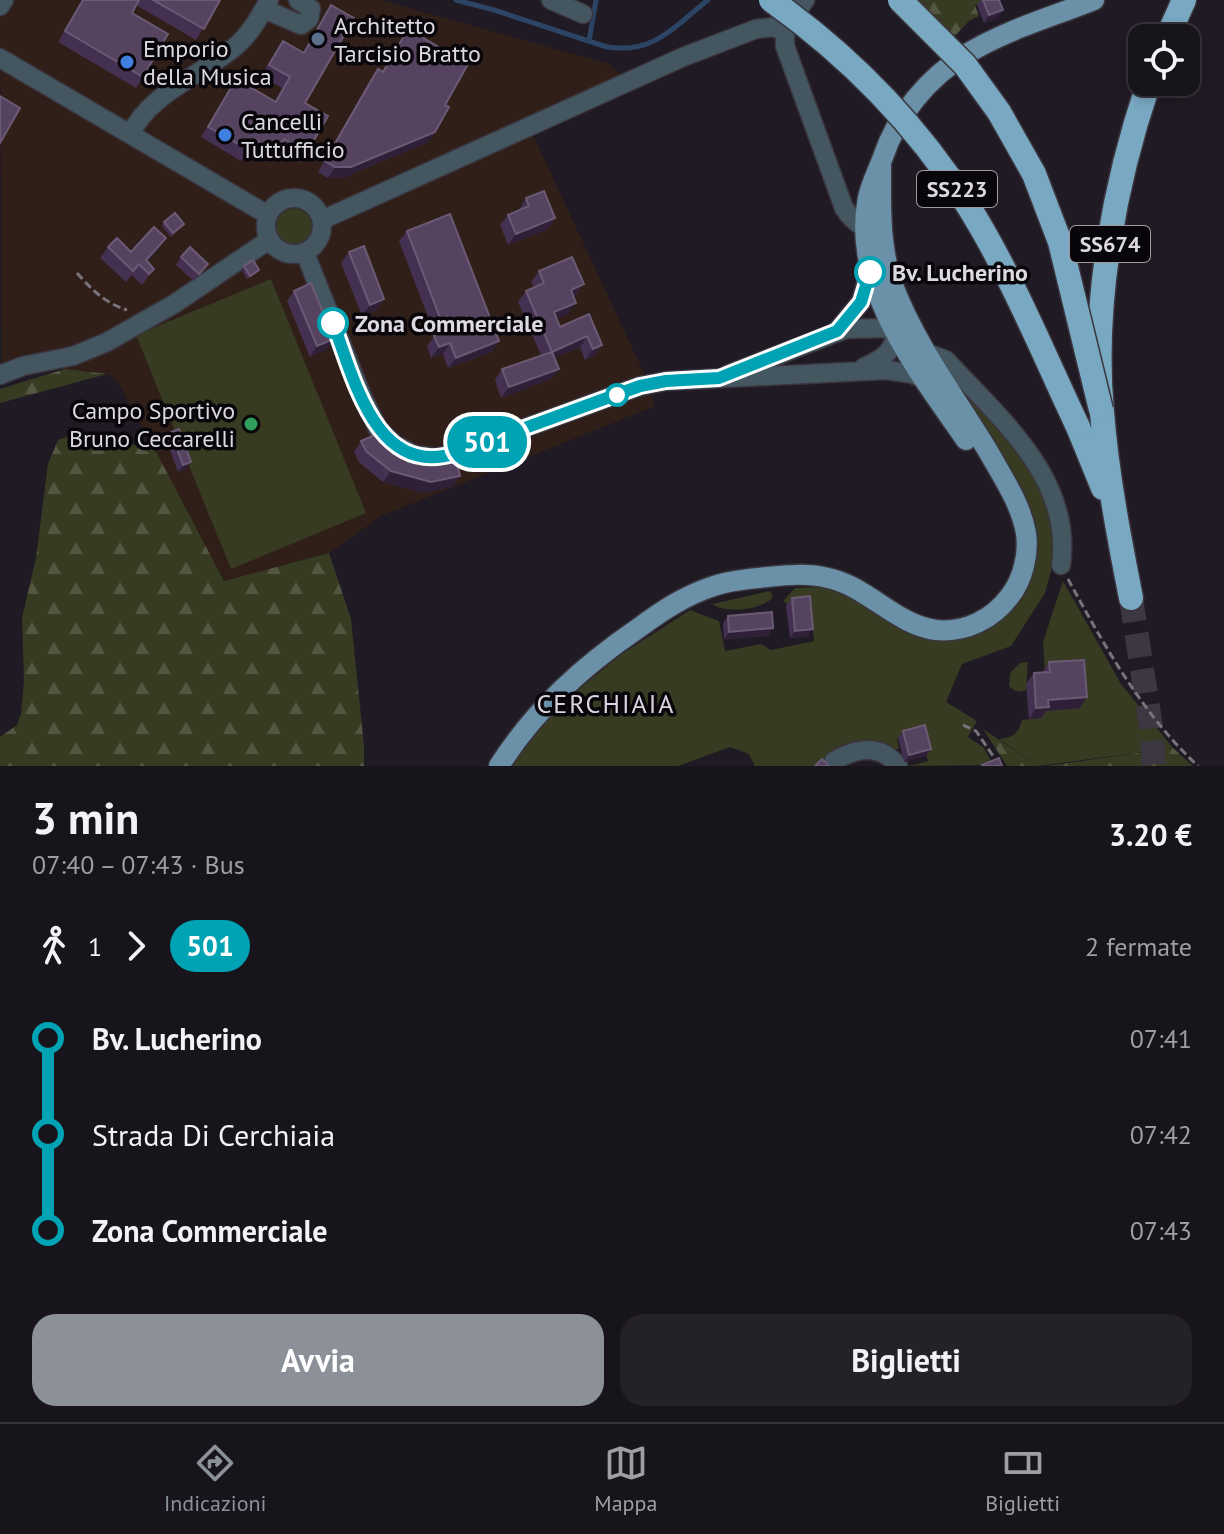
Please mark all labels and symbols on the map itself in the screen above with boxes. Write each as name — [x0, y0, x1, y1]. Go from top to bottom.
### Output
place label: Architetto Tarcisio Bratto — [334, 10, 481, 69]
marker: Architetto Tarcisio Bratto — [309, 30, 327, 48]
place label: Emporio della Musica — [143, 33, 272, 92]
marker: Emporio della Musica — [118, 53, 136, 71]
place label: Cancelli Tuttufficio — [241, 106, 345, 165]
marker: Cancelli Tuttufficio — [216, 126, 234, 144]
road number: SS223 — [917, 171, 997, 207]
road number: SS674 — [1070, 226, 1150, 262]
marker: Bv. Lucherino — [855, 257, 885, 287]
place label: Bv. Lucherino — [892, 257, 1028, 288]
marker: Zona Commerciale — [318, 308, 348, 338]
place label: Zona Commerciale — [355, 308, 543, 339]
unlabelled marker — [606, 384, 628, 406]
place label: Campo Sportivo Bruno Ceccarelli — [69, 395, 235, 454]
marker: Campo Sportivo Bruno Ceccarelli — [242, 415, 260, 433]
line badge: 501 — [441, 416, 533, 468]
district label: CERCHIAIA — [537, 687, 675, 720]

